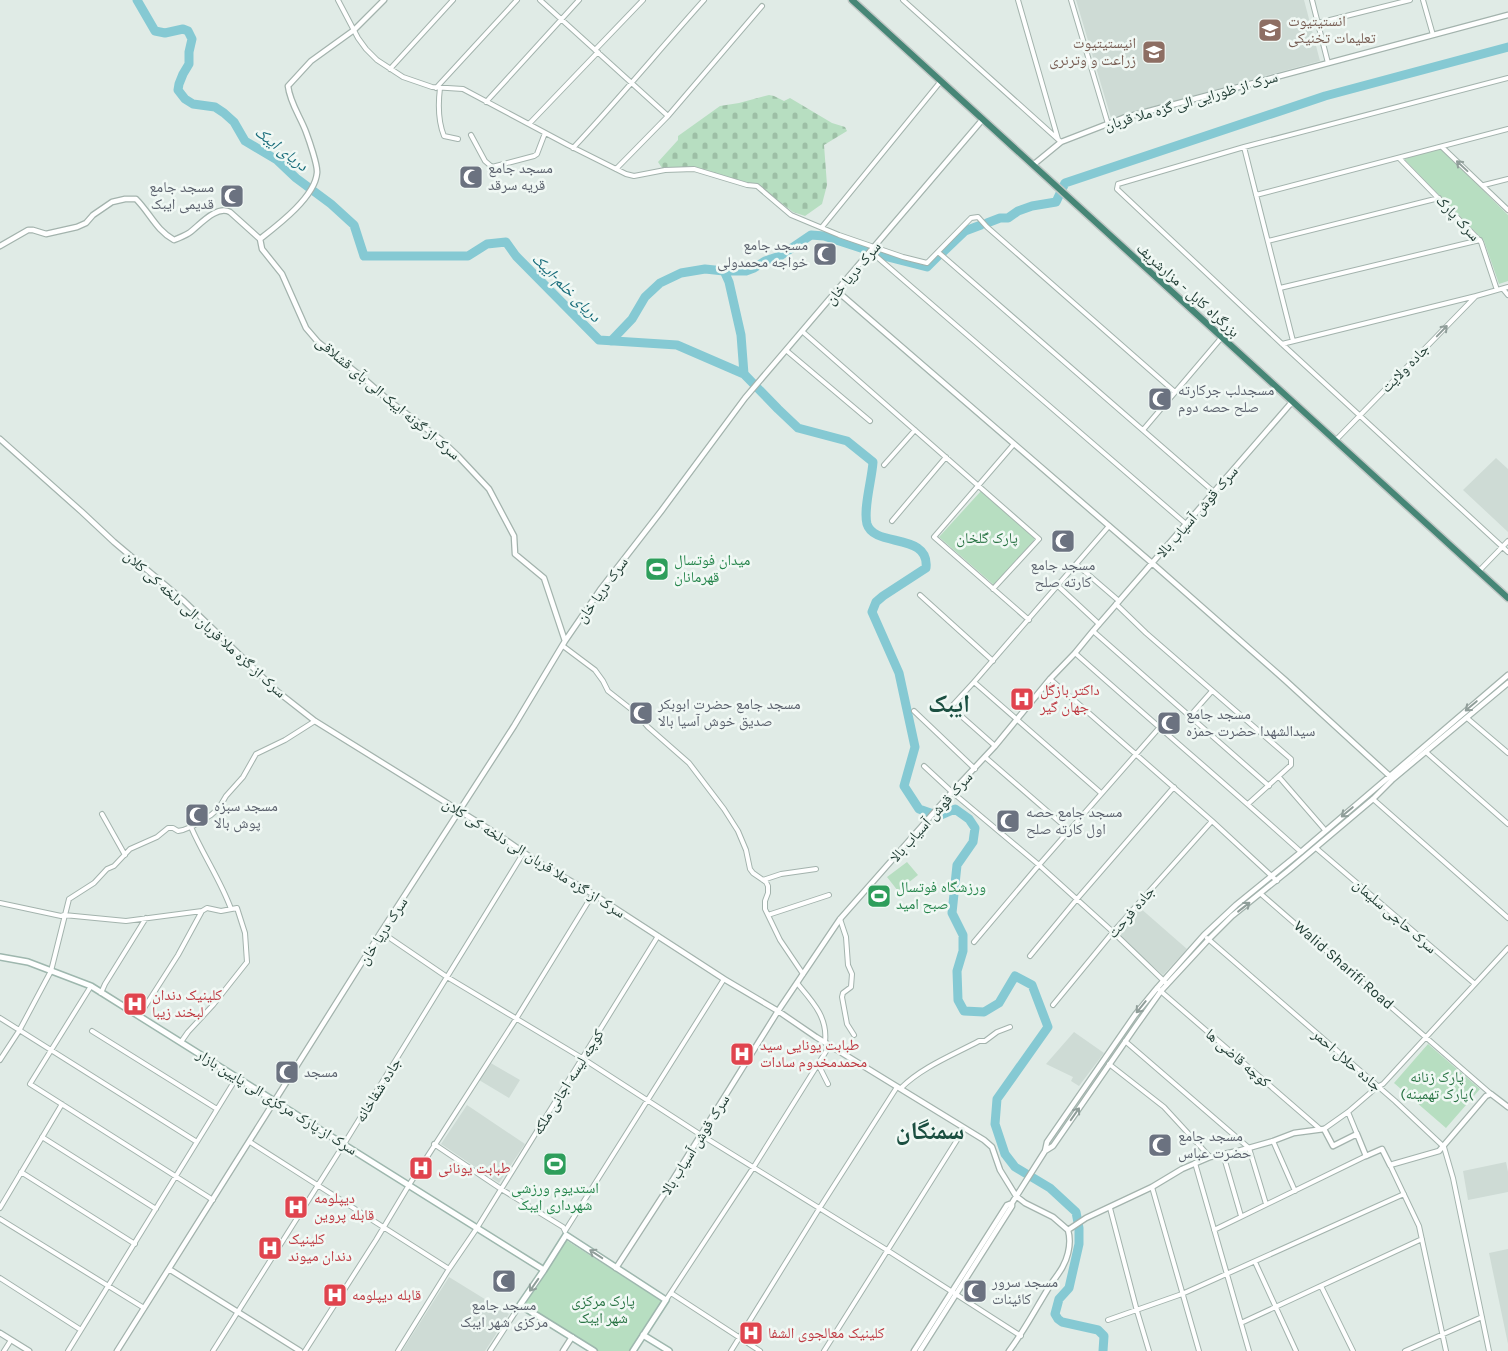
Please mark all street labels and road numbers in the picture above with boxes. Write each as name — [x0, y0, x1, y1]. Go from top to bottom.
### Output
street label: سرک از ظورایی الی گزه ملا قربان — [1102, 68, 1280, 135]
street label: سرک پارک — [1432, 191, 1484, 245]
street label: سرک دریا خان — [821, 238, 885, 309]
street label: بزرگراه کابل - مزارشریف — [1132, 239, 1243, 342]
street label: سرک از گونه ایبک الی بآی قشلاقی — [312, 332, 464, 464]
street label: جاده ولایت — [1377, 339, 1433, 396]
street label: سرک قوش آسیاب بالا — [1152, 462, 1243, 562]
street label: سرک از گزه ملا قربان الی دلخه کی کلان — [120, 546, 290, 702]
street label: سرک دریا خان — [572, 553, 633, 627]
street label: سرک قوش آسیاب بالا — [886, 768, 977, 867]
street label: سرک از گزه ملا قربان الی دلخه کی کلان — [439, 794, 629, 923]
street label: سرک حاجی سلیمان — [1349, 875, 1441, 958]
street label: جاده فرحت — [1103, 882, 1159, 942]
street label: سرک دریا خان — [354, 894, 412, 969]
street label: Walid Sharifi Road — [1290, 917, 1398, 1013]
street label: جاده حلال احمر — [1307, 1024, 1386, 1096]
street label: کوچه قاضی ها — [1201, 1025, 1274, 1092]
street label: کوچه لیسه اجانی ملکه — [528, 1026, 609, 1139]
street label: سرک از پارک مرکزی الی پایین بازار — [192, 1045, 361, 1160]
street label: جاده شفاخانه — [351, 1054, 405, 1126]
street label: سرک قوش آسیاب بالا — [657, 1091, 734, 1199]

